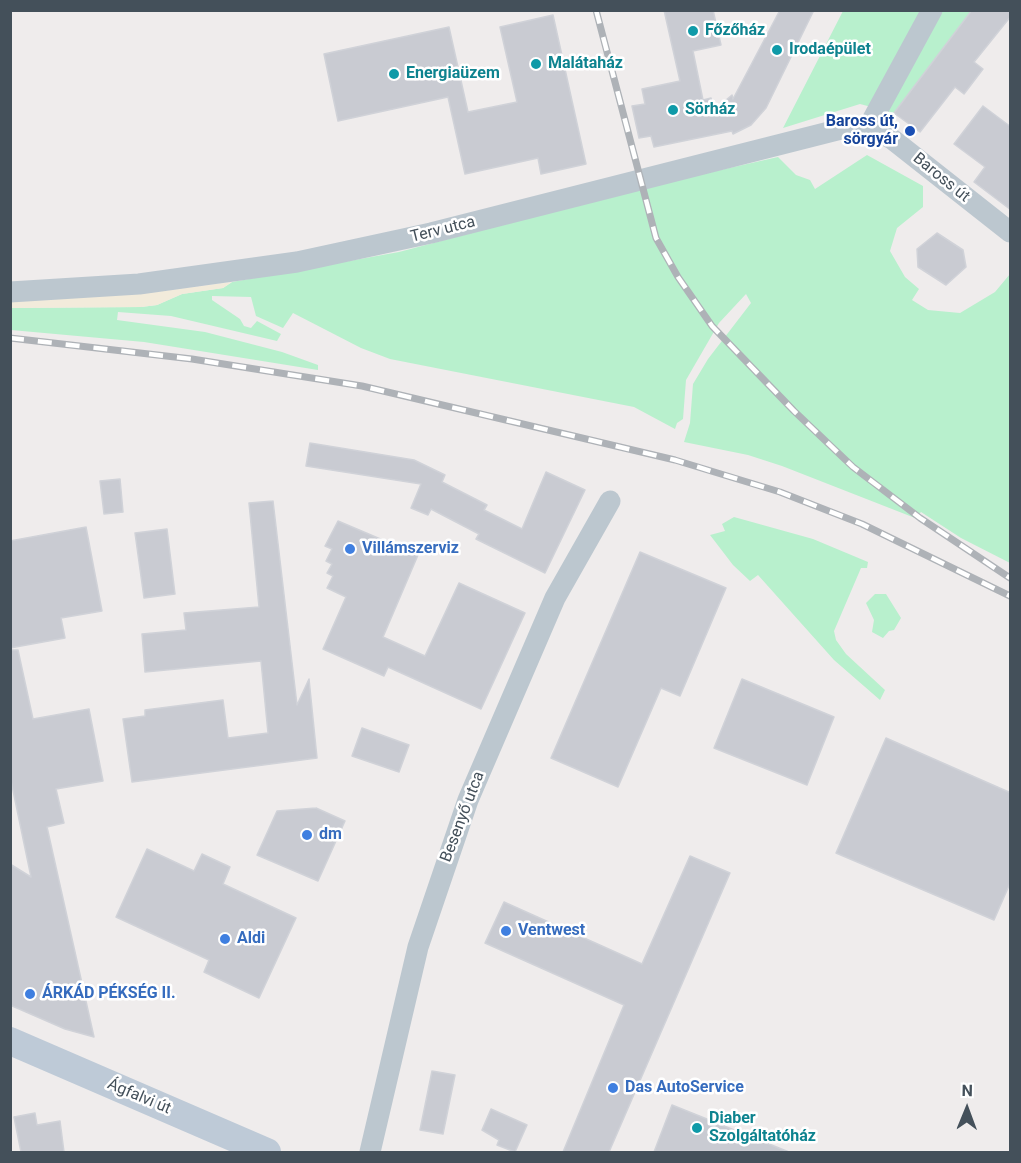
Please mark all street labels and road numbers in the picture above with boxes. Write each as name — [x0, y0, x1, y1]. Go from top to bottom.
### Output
street label: Baross út — [909, 149, 973, 207]
street label: Terv utca — [409, 213, 477, 247]
street label: Besenyő utca — [437, 769, 489, 865]
street label: Ágfalvi út — [104, 1075, 174, 1119]

